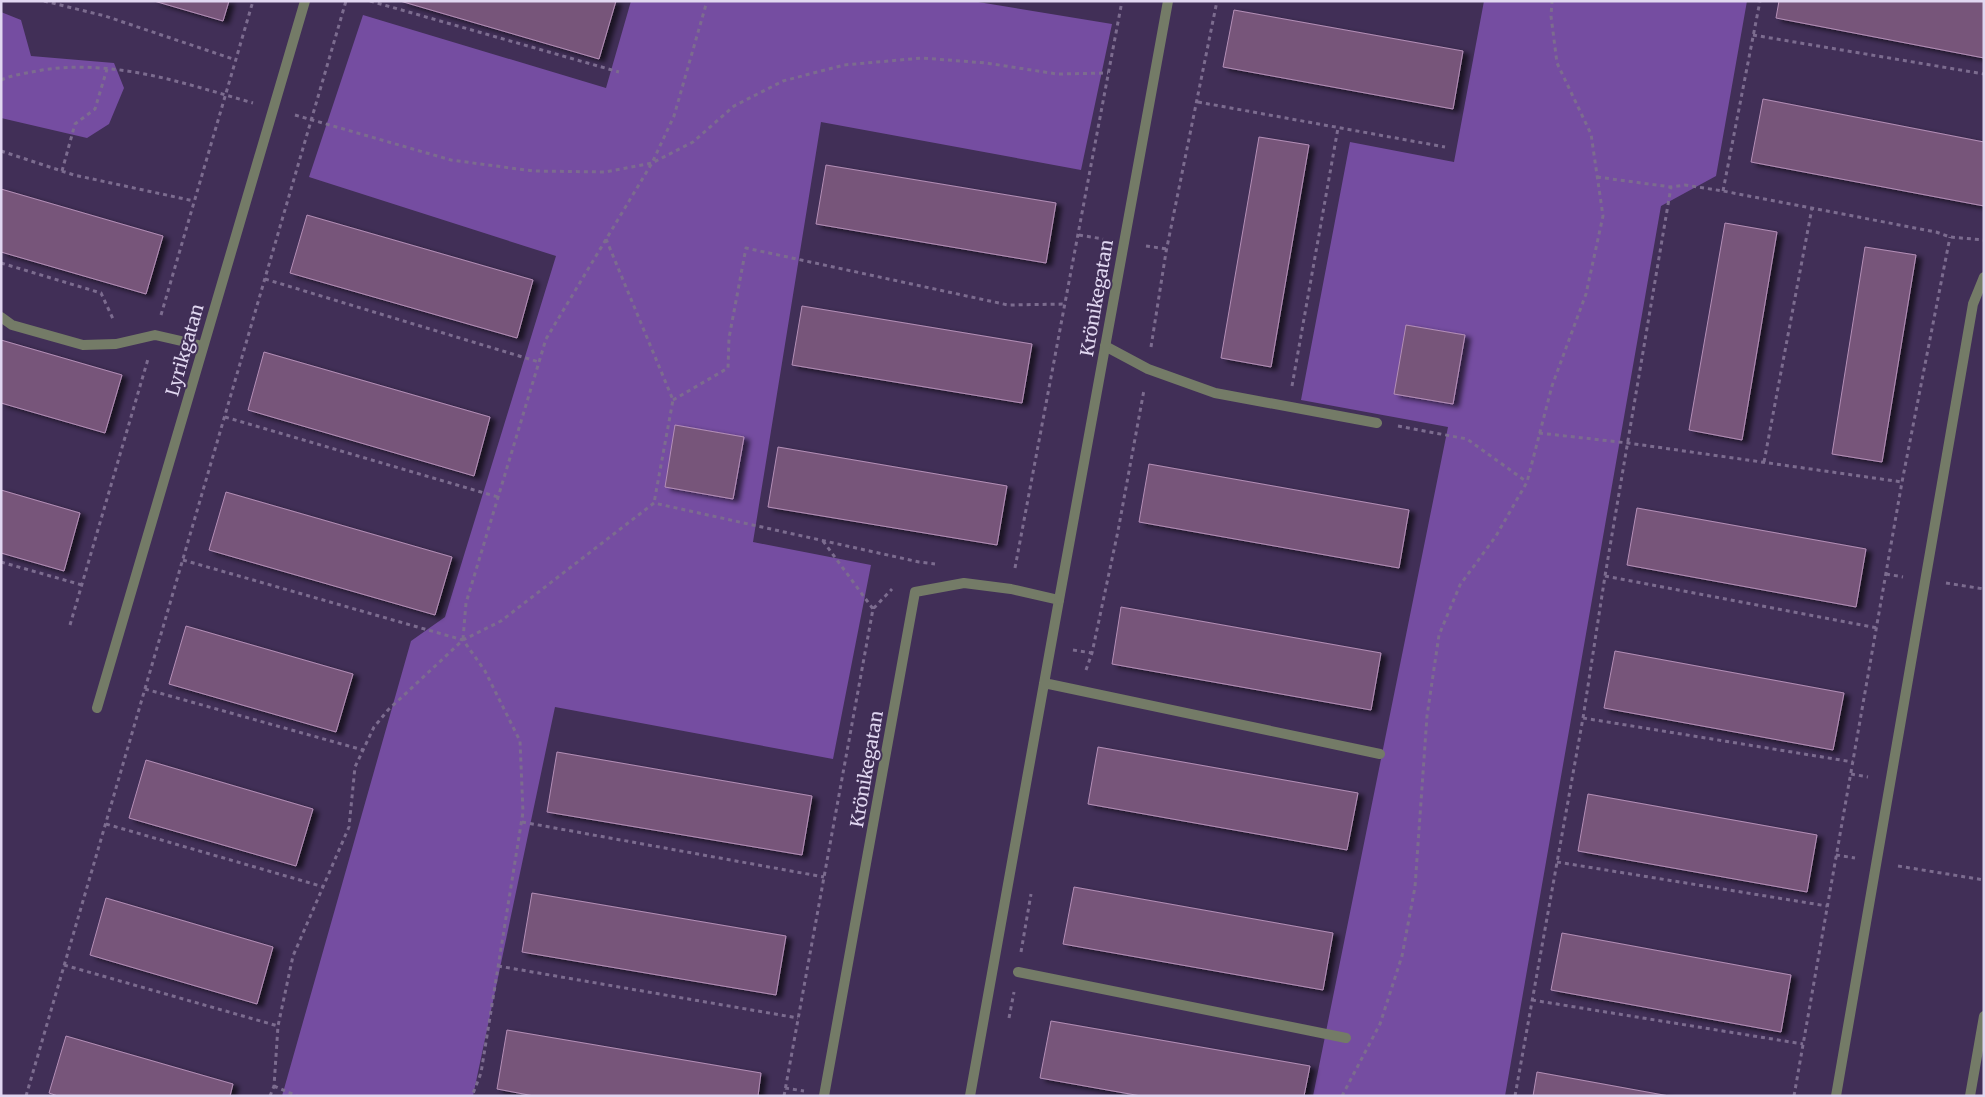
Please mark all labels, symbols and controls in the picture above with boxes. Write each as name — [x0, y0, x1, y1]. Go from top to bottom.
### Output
street label: Krönikegatan — [1075, 238, 1118, 358]
street label: Lyrikgatan — [160, 301, 209, 399]
street label: Krönikegatan — [845, 709, 888, 829]

